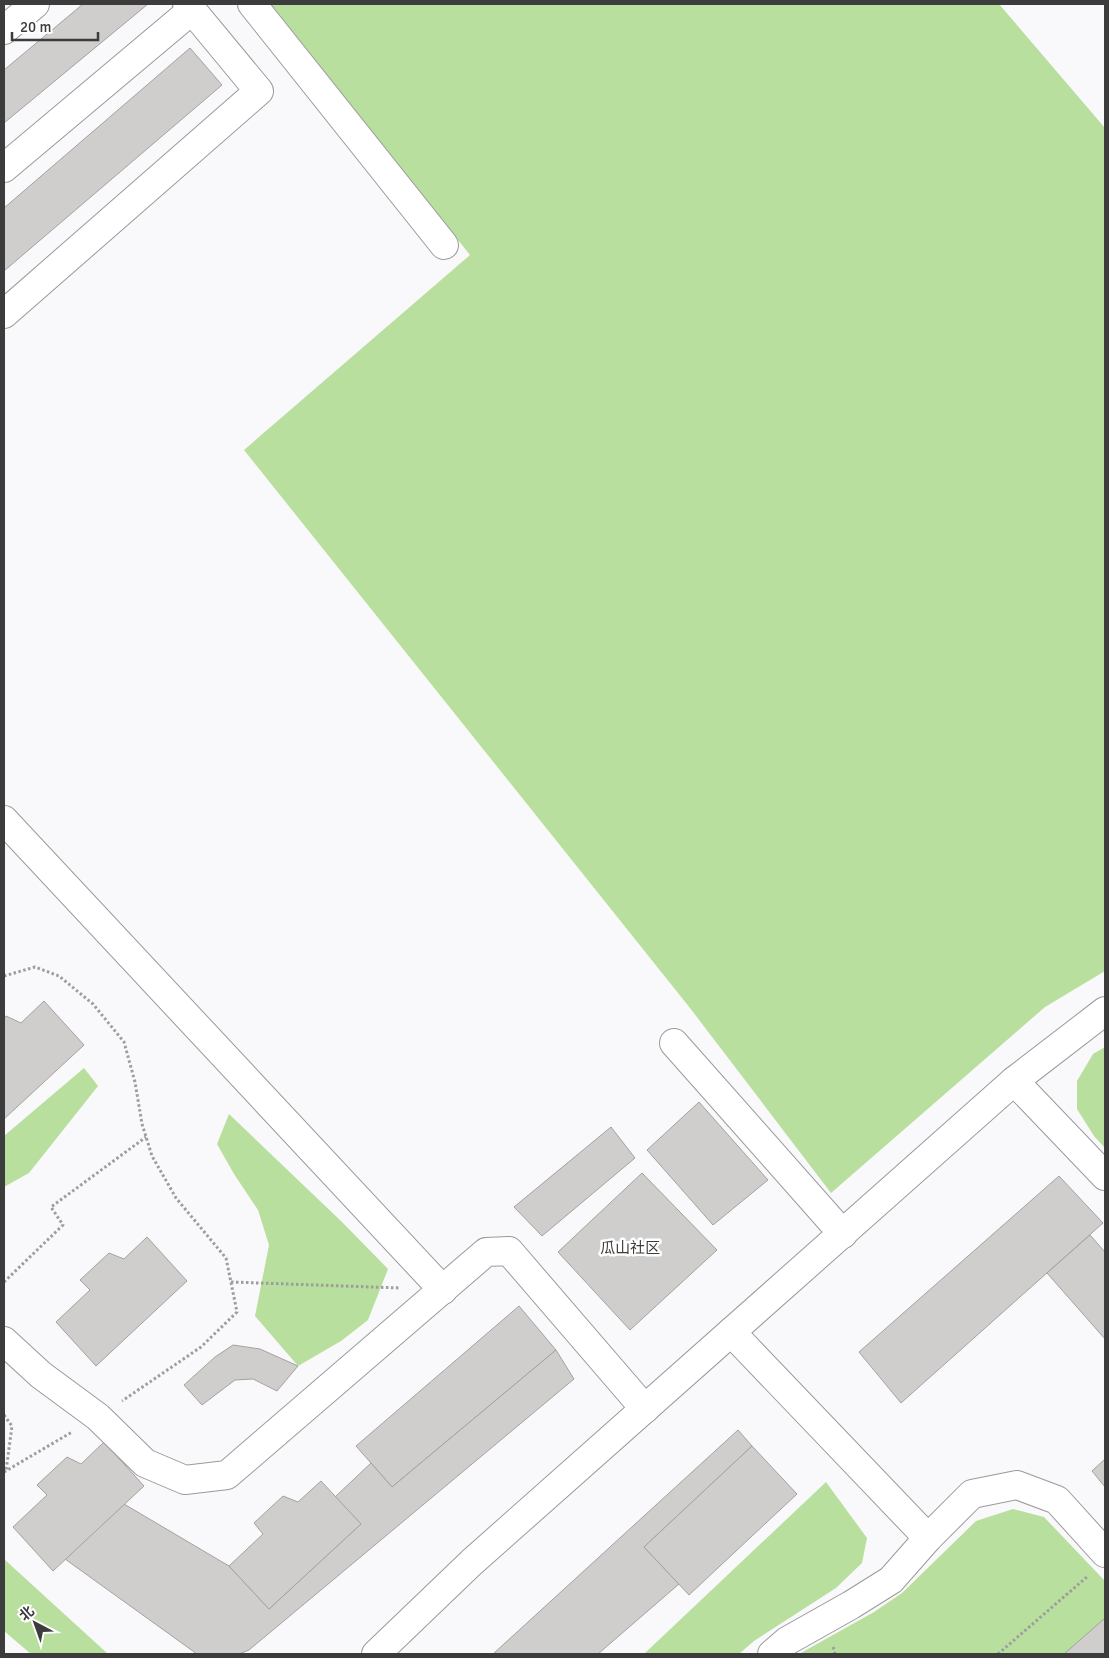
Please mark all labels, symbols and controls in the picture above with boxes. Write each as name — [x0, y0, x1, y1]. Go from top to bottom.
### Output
scale bar — [12, 10, 99, 42]
text: 20 m — [20, 18, 51, 36]
district label: 瓜山社区 — [600, 1239, 660, 1257]
north arrow — [10, 1598, 60, 1648]
text: 北 — [16, 1603, 38, 1625]

